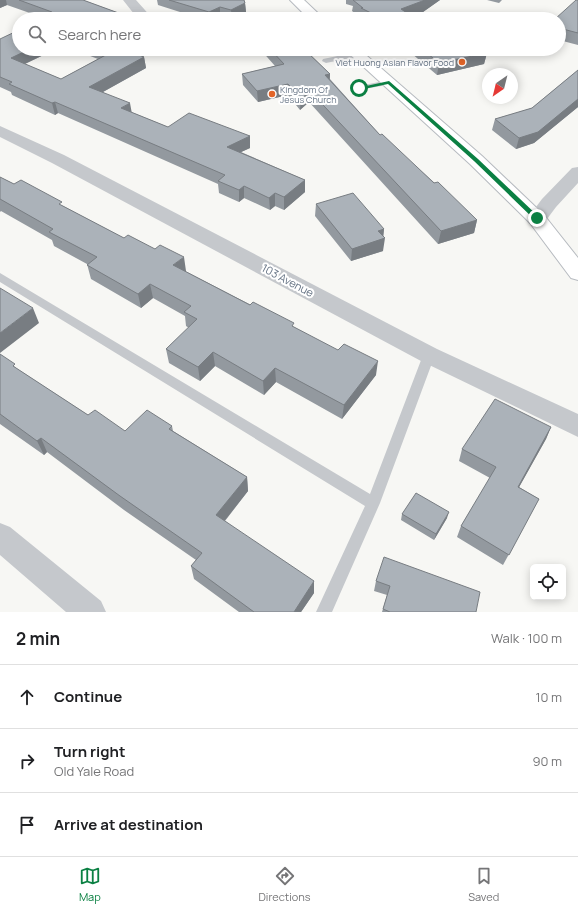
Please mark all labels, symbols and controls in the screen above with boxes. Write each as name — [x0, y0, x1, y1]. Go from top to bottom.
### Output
search box — [12, 12, 566, 56]
icon: search — [26, 23, 48, 45]
text: Search here — [58, 24, 141, 45]
place label: Viet Huong Asian Flavor Food — [335, 56, 454, 69]
marker: Viet Huong Asian Flavor Food — [457, 57, 467, 67]
north arrow — [482, 68, 518, 104]
route start — [350, 79, 368, 97]
place label: Kingdom Of Jesus Church — [280, 83, 337, 106]
marker: Kingdom Of Jesus Church — [267, 89, 277, 99]
route end — [528, 209, 546, 227]
street label: 103 Avenue — [259, 260, 317, 300]
map controls — [530, 564, 566, 600]
button: locate — [530, 564, 566, 600]
text: 2 min — [16, 627, 60, 650]
text: Walk · 100 m — [491, 629, 562, 647]
icon: ahead — [16, 686, 38, 708]
text: Continue — [54, 686, 122, 707]
text: 10 m — [535, 688, 562, 706]
text: Turn right — [54, 741, 125, 762]
icon: right — [16, 750, 38, 772]
text: 90 m — [532, 752, 562, 770]
text: Old Yale Road — [54, 762, 134, 780]
icon: arrive — [16, 814, 38, 836]
text: Arrive at destination — [54, 814, 203, 835]
tab: Map — [79, 865, 101, 904]
tab: Directions — [258, 865, 311, 904]
tab: Saved — [468, 865, 499, 904]

